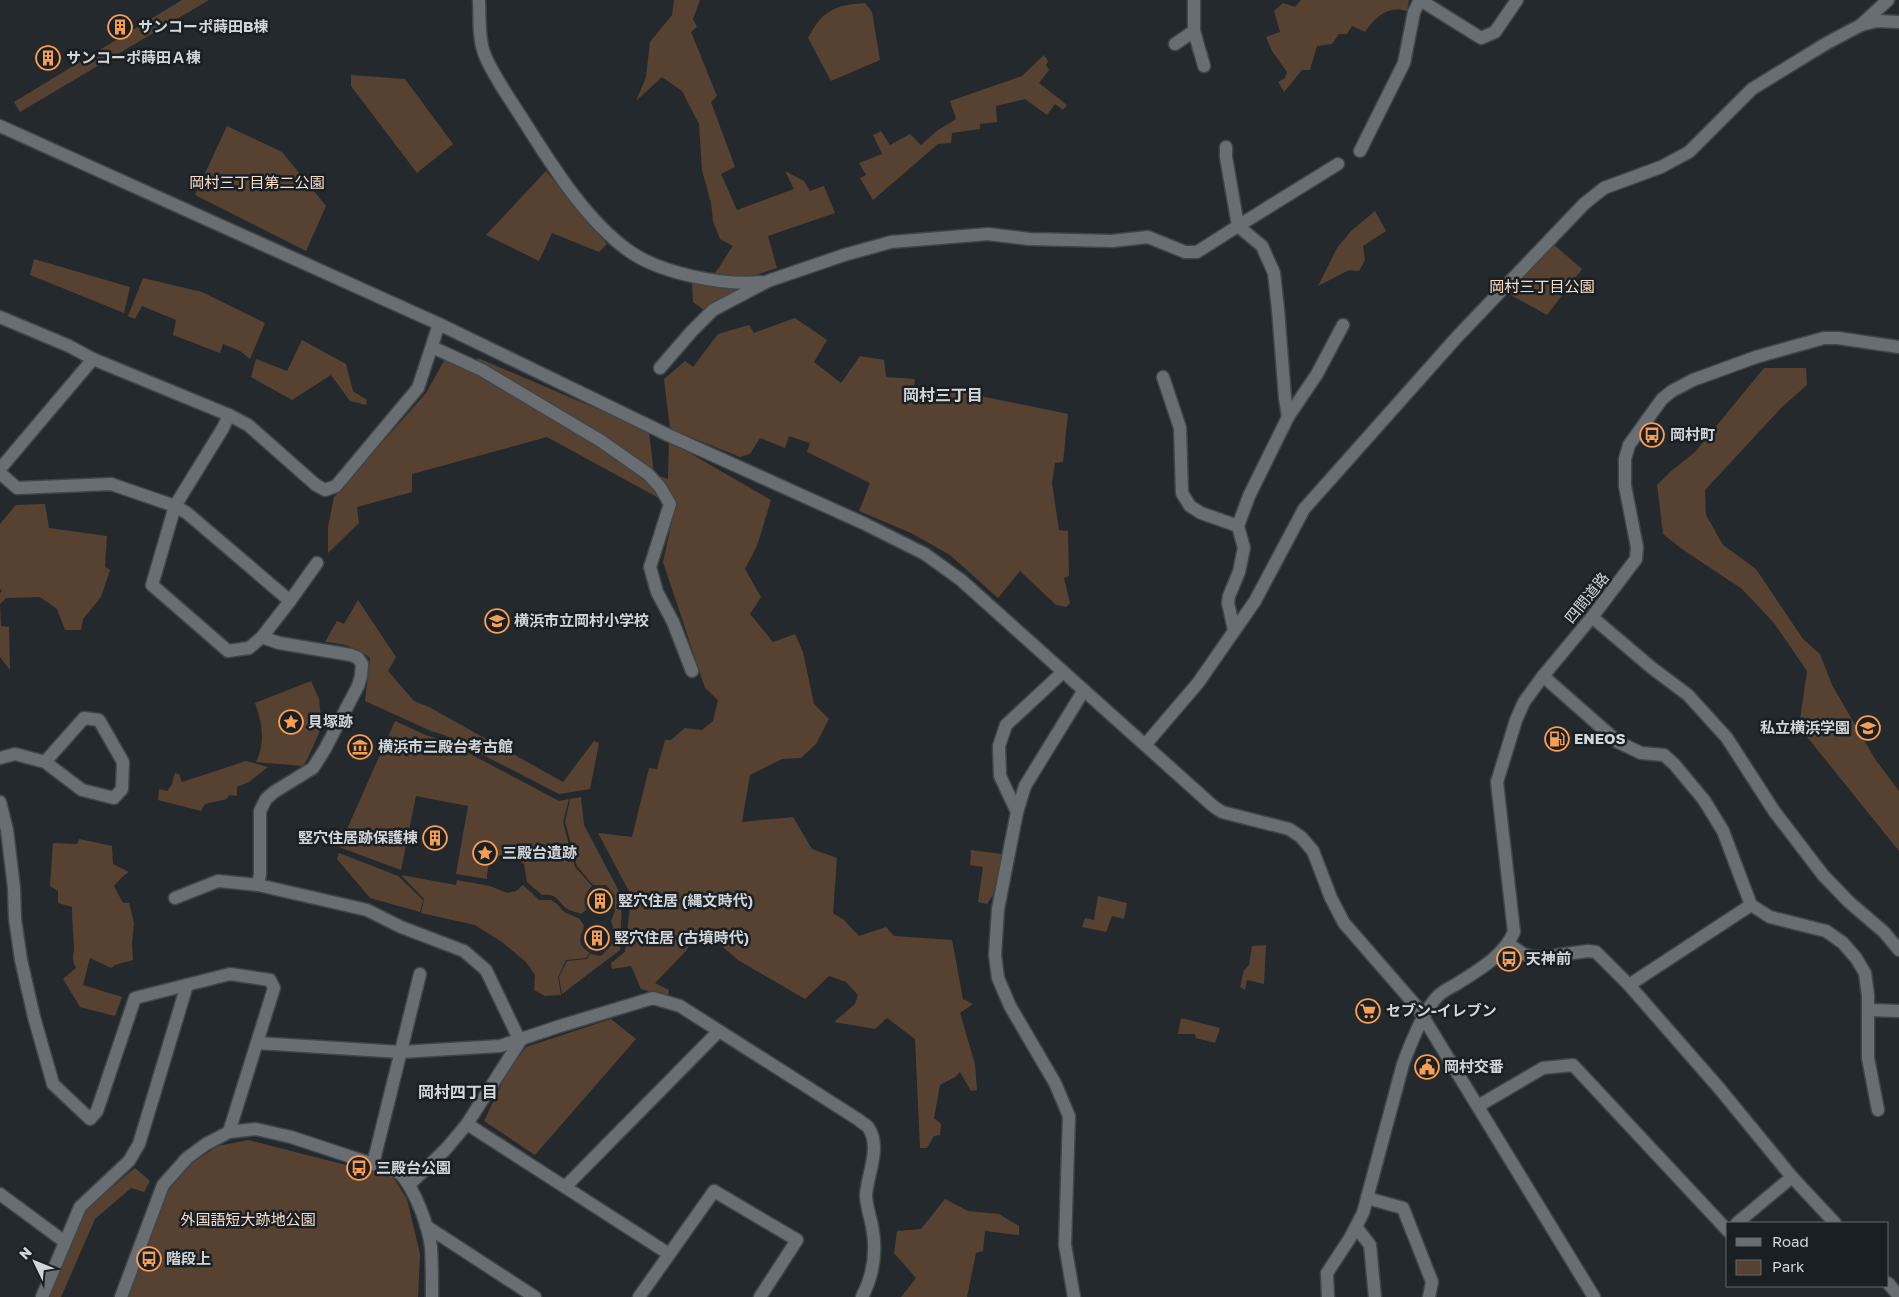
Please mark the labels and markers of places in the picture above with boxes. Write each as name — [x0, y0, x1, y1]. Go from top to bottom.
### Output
building icon: サンコーポ蒔田B棟 — [107, 14, 133, 40]
place label: サンコーポ蒔田B棟 — [138, 17, 269, 35]
building icon: サンコーポ蒔田Ａ棟 — [35, 45, 61, 71]
place label: サンコーポ蒔田Ａ棟 — [66, 48, 201, 66]
bus stop icon: 岡村町 — [1639, 422, 1665, 448]
place label: 岡村町 — [1670, 425, 1715, 443]
school or university icon: 横浜市立岡村小学校 — [484, 608, 510, 634]
place label: 横浜市立岡村小学校 — [514, 611, 649, 629]
place icon: 貝塚跡 — [278, 709, 304, 735]
place label: 貝塚跡 — [308, 712, 353, 730]
school or university icon: 私立横浜学園 — [1855, 715, 1881, 741]
place label: 私立横浜学園 — [1760, 718, 1850, 736]
fuel station icon: ENEOS — [1544, 726, 1570, 752]
place label: ENEOS — [1574, 729, 1626, 747]
museum icon: 横浜市三殿台考古館 — [347, 734, 373, 760]
place label: 横浜市三殿台考古館 — [378, 737, 513, 755]
building icon: 竪穴住居跡保護棟 — [422, 825, 448, 851]
place label: 竪穴住居跡保護棟 — [298, 828, 418, 846]
place icon: 三殿台遺跡 — [472, 840, 498, 866]
place label: 三殿台遺跡 — [502, 843, 577, 861]
building icon: 竪穴住居 (縄文時代) — [587, 888, 613, 914]
place label: 竪穴住居 (縄文時代) — [618, 891, 753, 909]
building icon: 竪穴住居 (古墳時代) — [584, 925, 610, 951]
place label: 竪穴住居 (古墳時代) — [614, 928, 749, 946]
bus stop icon: 天神前 — [1496, 946, 1522, 972]
place label: 天神前 — [1526, 949, 1571, 967]
supermarket icon: セブン-イレブン — [1355, 998, 1381, 1024]
place label: セブン-イレブン — [1386, 1001, 1497, 1019]
public building icon: 岡村交番 — [1414, 1054, 1440, 1080]
place label: 岡村交番 — [1444, 1057, 1504, 1075]
bus stop icon: 三殿台公園 — [346, 1155, 372, 1181]
place label: 三殿台公園 — [376, 1158, 451, 1176]
bus stop icon: 階段上 — [136, 1246, 162, 1272]
place label: 階段上 — [166, 1249, 211, 1267]

